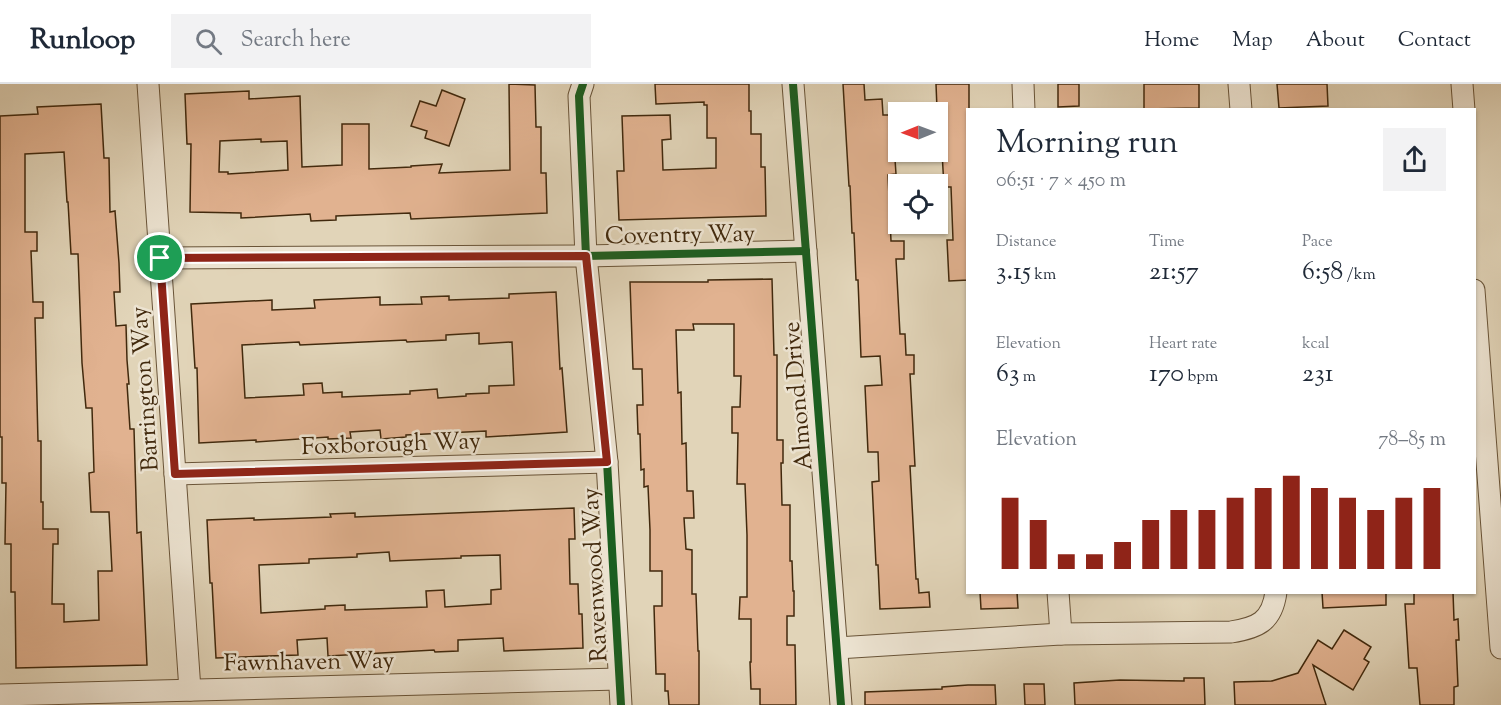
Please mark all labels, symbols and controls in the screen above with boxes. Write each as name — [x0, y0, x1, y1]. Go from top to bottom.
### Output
search box — [171, 14, 591, 68]
text: Runloop — [30, 21, 135, 61]
icon: search — [192, 25, 225, 58]
text: Search here — [240, 25, 351, 57]
text: Home — [1144, 26, 1199, 56]
text: Map — [1232, 26, 1273, 56]
text: About — [1306, 26, 1365, 56]
text: Contact — [1398, 26, 1471, 56]
north arrow — [888, 102, 948, 162]
map controls — [888, 102, 948, 234]
text: Morning run — [996, 120, 1178, 168]
button: share — [1383, 128, 1446, 191]
text: 06:51 · 7 × 450 m — [996, 167, 1126, 196]
button: locate — [888, 174, 948, 234]
street label: Coventry Way — [605, 218, 756, 254]
text: Distance — [996, 231, 1056, 254]
text: Time — [1149, 231, 1185, 254]
text: Pace — [1302, 231, 1333, 254]
pin — [134, 232, 185, 283]
icon: arrive — [143, 241, 176, 274]
text: 3.15 — [996, 254, 1031, 291]
text: 21:57 — [1149, 254, 1199, 291]
text: 6:58 — [1302, 254, 1343, 291]
text: km — [1031, 264, 1056, 287]
text: /km — [1343, 264, 1376, 287]
street label: Barrington Way — [123, 305, 169, 472]
street label: Almond Drive — [776, 320, 822, 472]
text: Elevation — [996, 333, 1061, 356]
text: Heart rate — [1149, 333, 1217, 356]
text: kcal — [1302, 333, 1330, 356]
text: 63 — [996, 356, 1019, 393]
text: 170 — [1149, 356, 1184, 393]
text: 231 — [1302, 356, 1334, 393]
text: m — [1019, 366, 1036, 389]
text: bpm — [1184, 366, 1218, 389]
street label: Foxborough Way — [301, 425, 482, 465]
text: Elevation — [996, 426, 1077, 455]
text: 78–85 m — [1378, 426, 1446, 455]
street label: Ravenwood Way — [574, 487, 618, 663]
street label: Fawnhaven Way — [223, 645, 395, 681]

